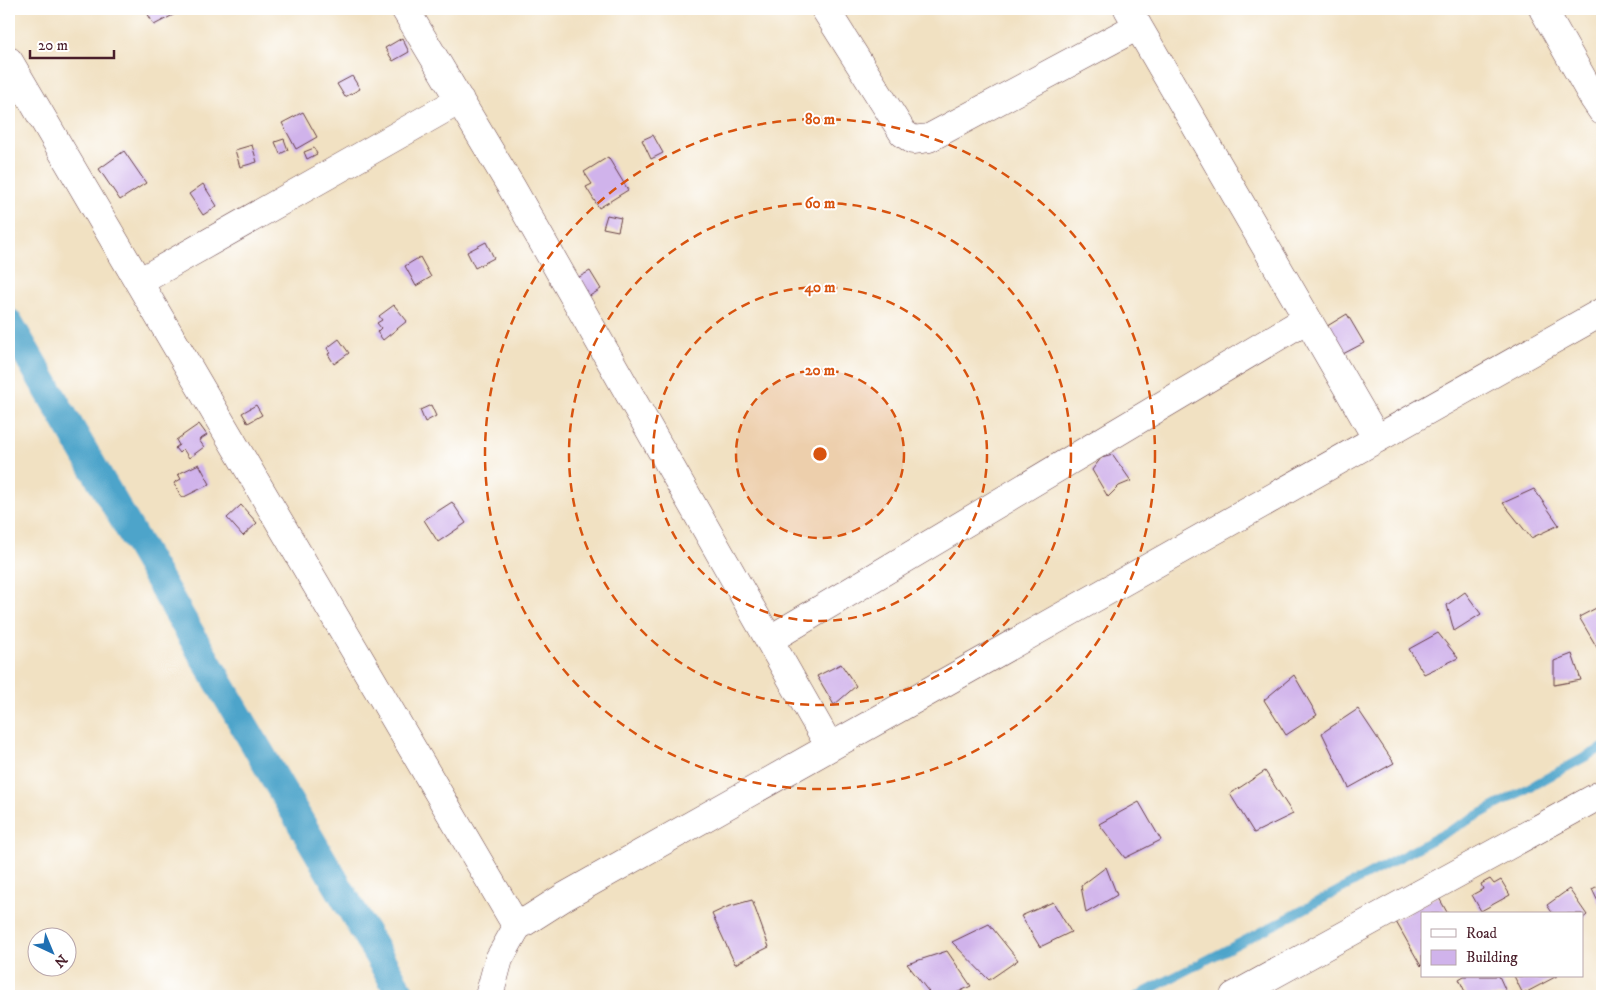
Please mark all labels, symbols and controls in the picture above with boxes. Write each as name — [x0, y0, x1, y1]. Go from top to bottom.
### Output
scale bar — [30, 28, 114, 60]
text: 20 m — [38, 36, 68, 55]
text: 80 m — [805, 110, 836, 129]
text: 60 m — [805, 194, 836, 213]
text: 40 m — [803, 278, 836, 297]
text: 20 m — [805, 361, 836, 380]
centre of rings — [811, 445, 829, 463]
legend — [1421, 912, 1584, 978]
text: Road — [1466, 924, 1498, 943]
north arrow — [28, 928, 78, 978]
text: Building — [1466, 948, 1518, 967]
text: N — [50, 950, 71, 971]

